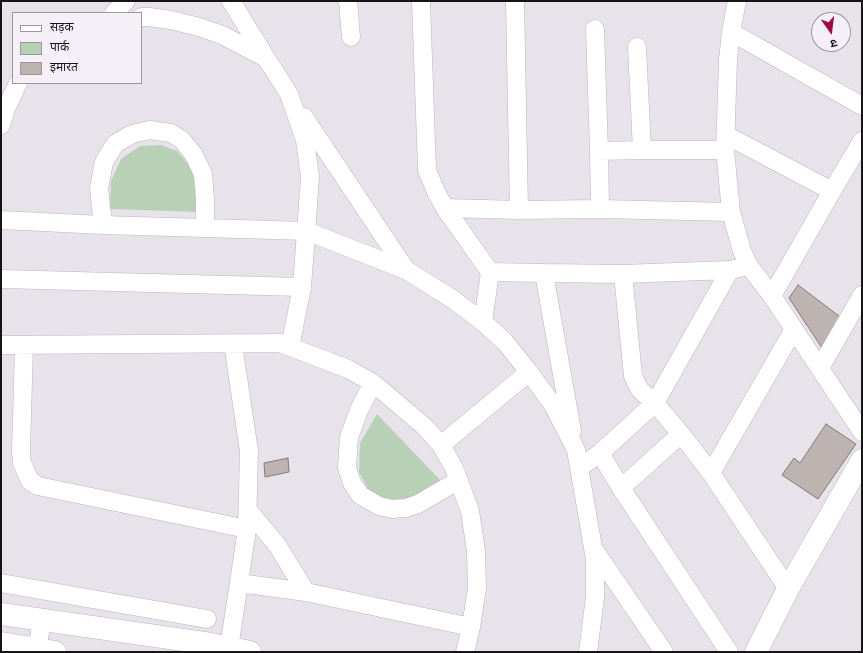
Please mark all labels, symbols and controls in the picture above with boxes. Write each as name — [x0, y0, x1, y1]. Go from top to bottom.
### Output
legend — [12, 12, 142, 84]
north arrow — [811, 12, 851, 52]
text: सड़क — [50, 20, 74, 35]
text: उ — [829, 36, 838, 50]
text: पार्क — [50, 40, 69, 55]
text: इमारत — [50, 60, 78, 75]

